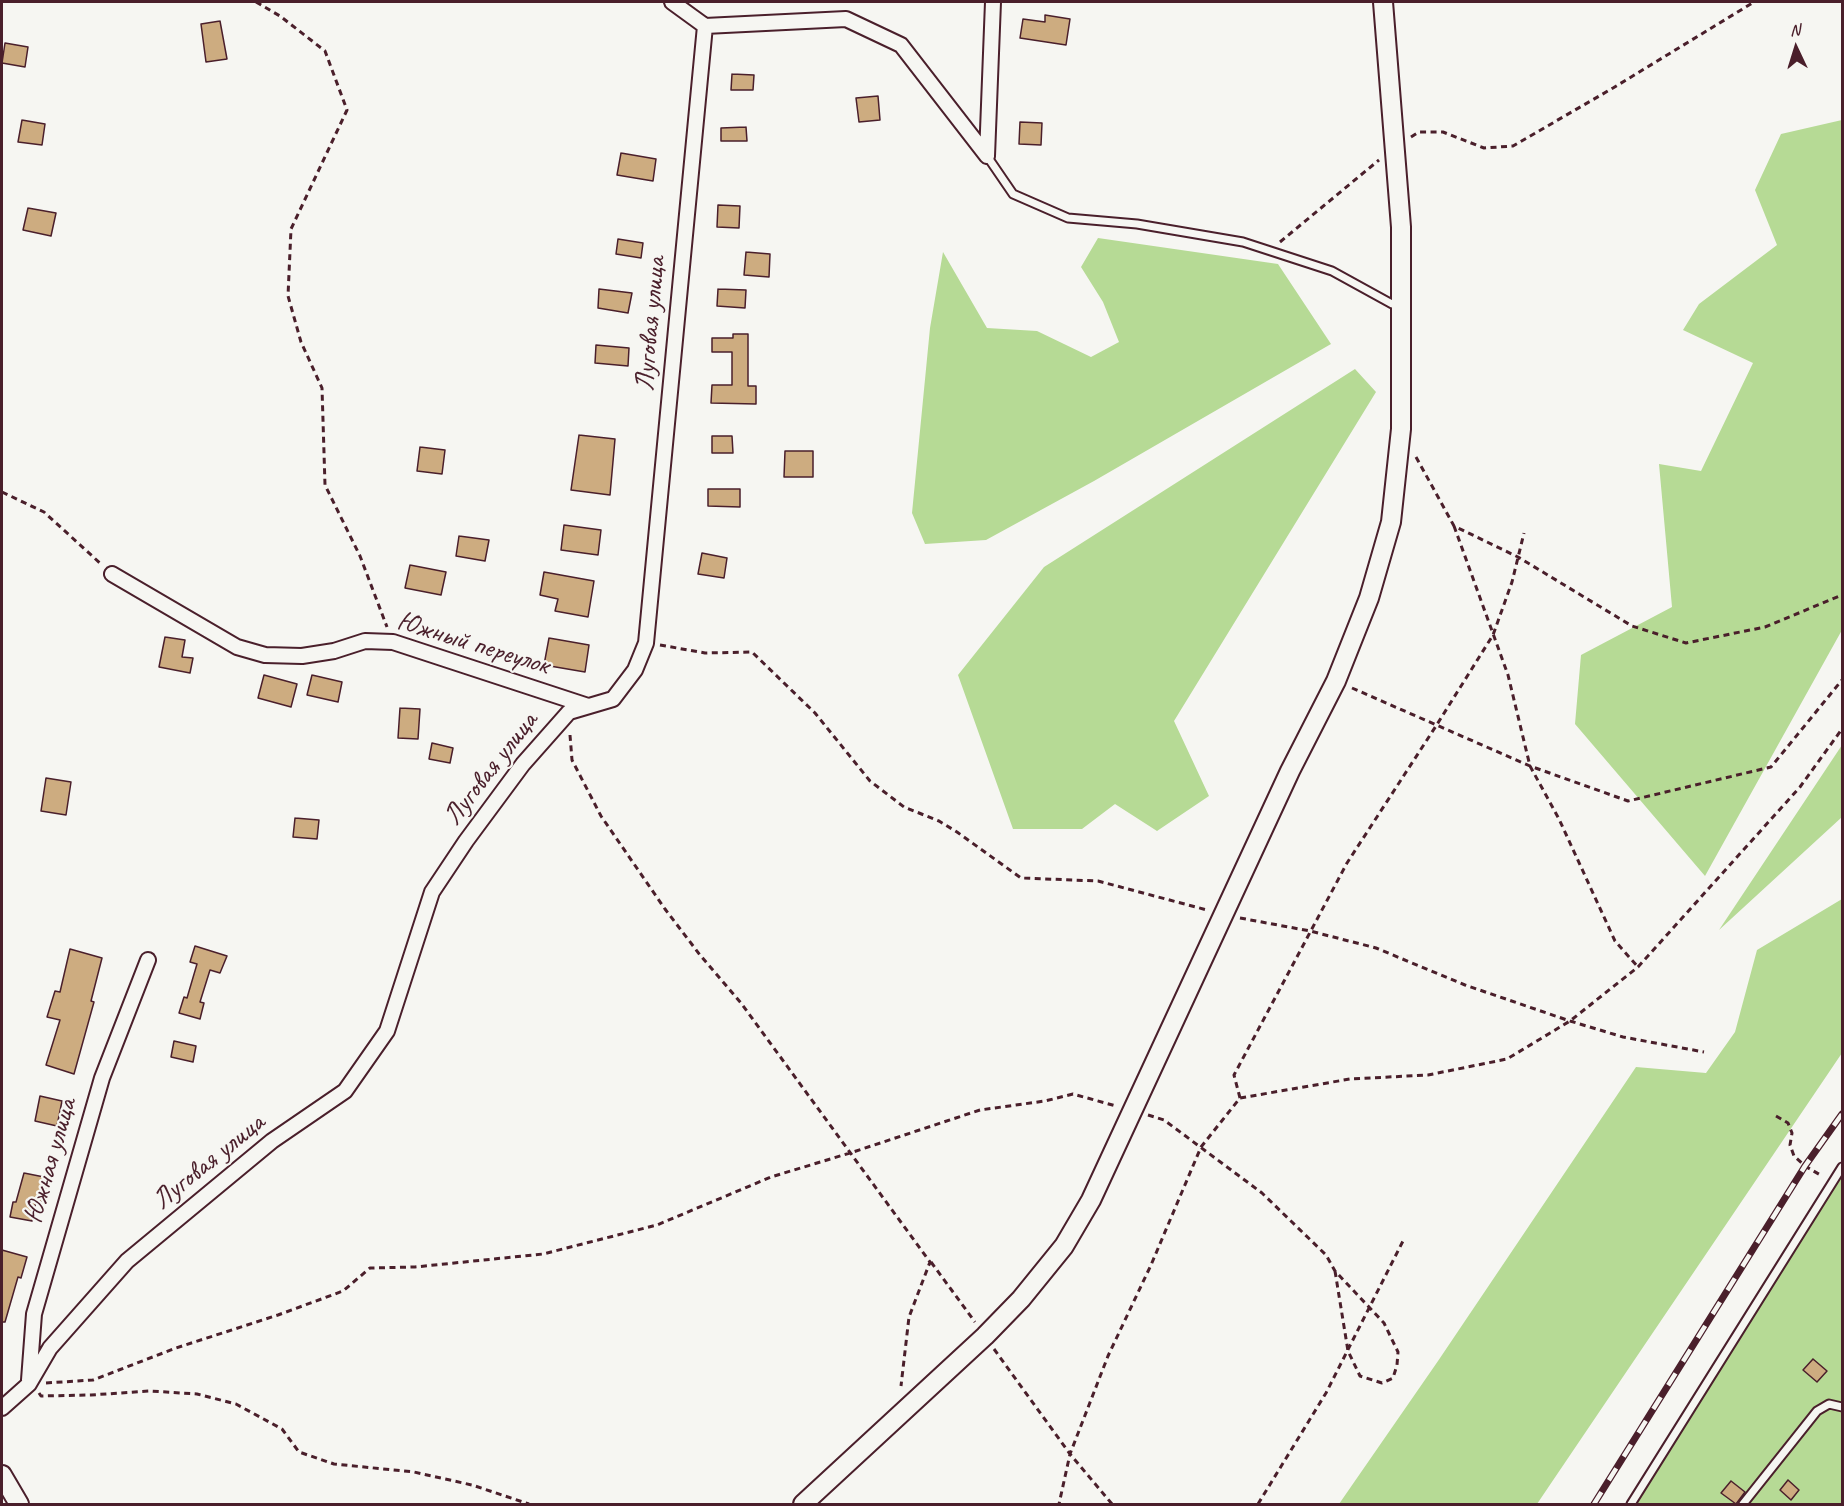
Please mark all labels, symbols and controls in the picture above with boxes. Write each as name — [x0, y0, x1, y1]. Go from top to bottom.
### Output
north arrow — [1766, 18, 1826, 78]
text: N — [1789, 20, 1800, 40]
street label: Луговая улица — [628, 256, 674, 392]
street label: Южный переулок — [393, 605, 553, 683]
street label: Луговая улица — [436, 706, 546, 832]
street label: Южная улица — [17, 1095, 85, 1227]
street label: Луговая улица — [146, 1107, 272, 1217]

